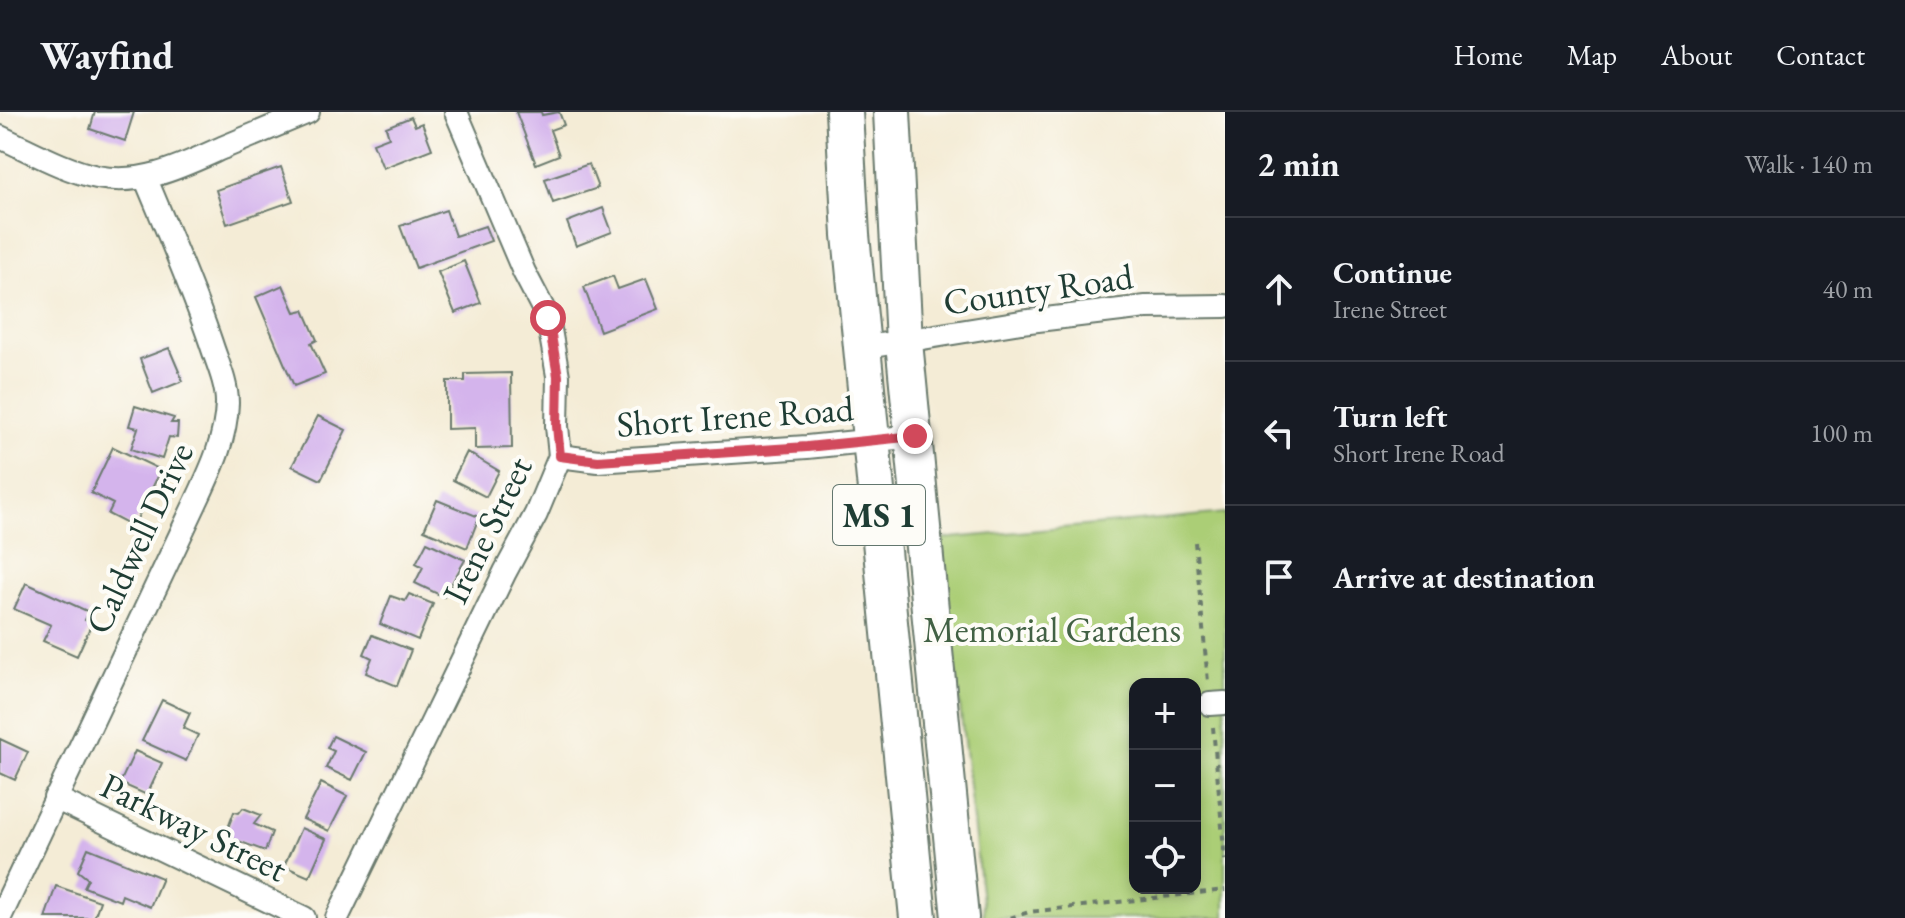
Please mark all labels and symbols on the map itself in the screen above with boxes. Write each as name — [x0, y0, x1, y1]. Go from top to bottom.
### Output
street label: County Road — [940, 252, 1137, 326]
route start — [530, 300, 566, 336]
street label: Short Irene Road — [615, 384, 856, 448]
route end — [897, 418, 933, 454]
street label: Caldwell Drive — [74, 435, 204, 641]
street label: Irene Street — [431, 448, 543, 611]
road number: MS 1 — [833, 485, 925, 545]
park label: Memorial Gardens — [923, 606, 1181, 653]
street label: Parkway Street — [93, 762, 295, 893]

